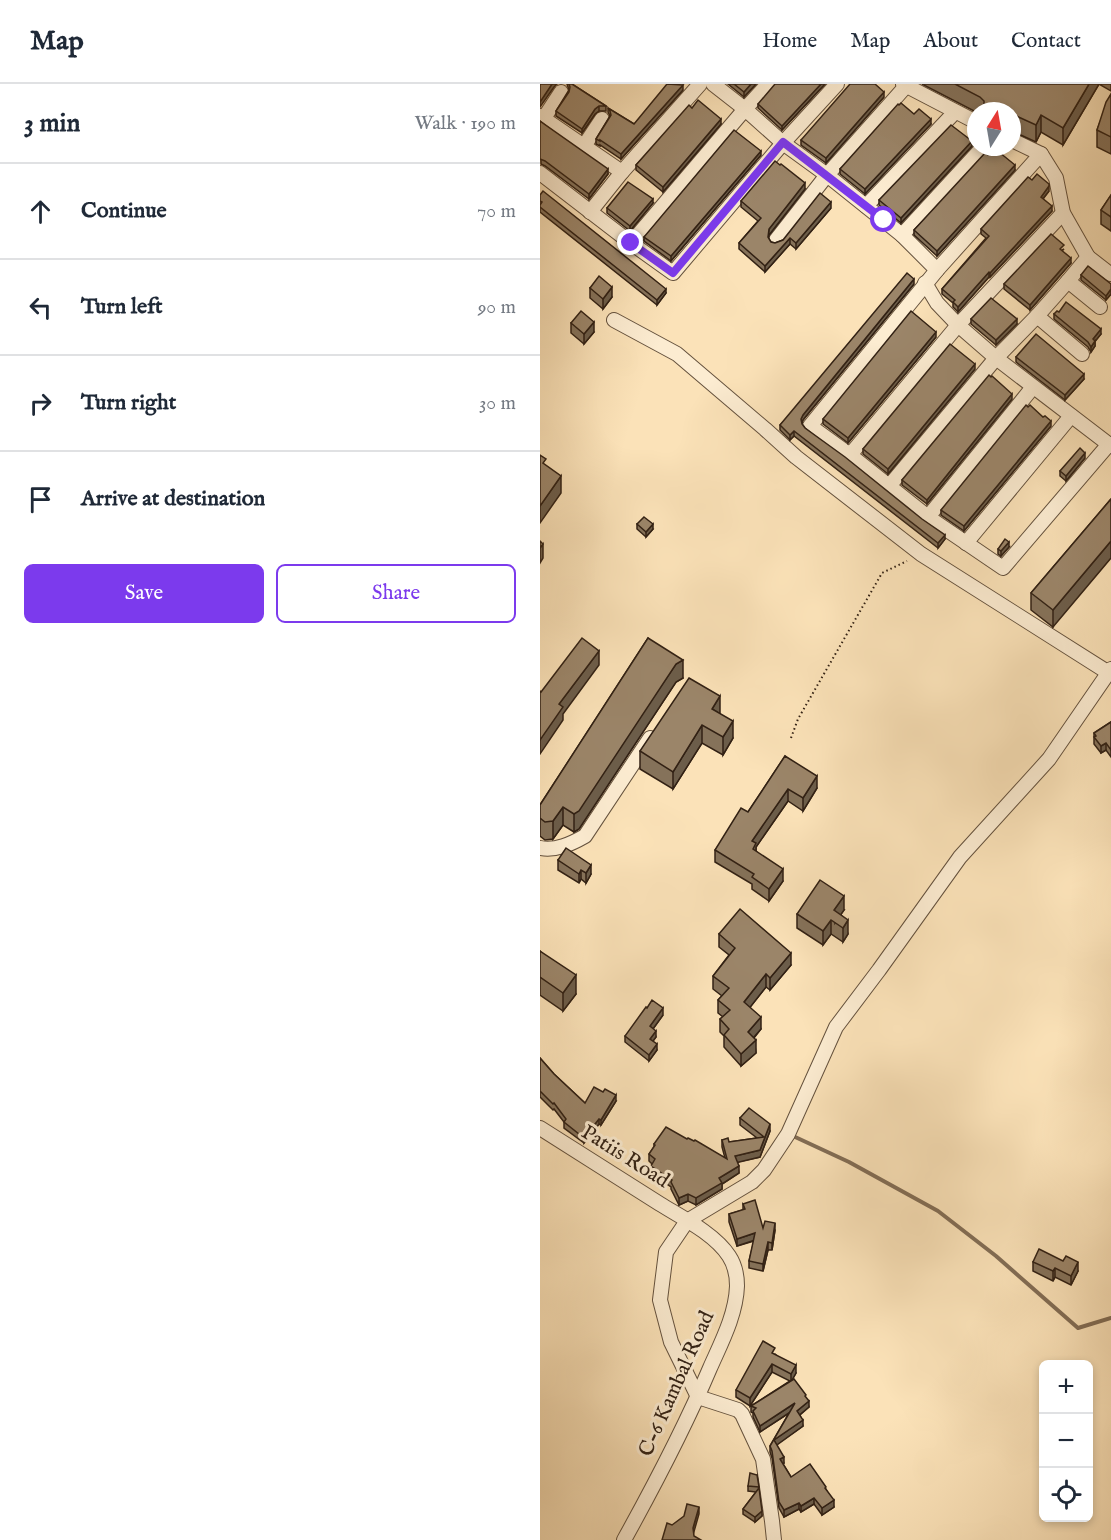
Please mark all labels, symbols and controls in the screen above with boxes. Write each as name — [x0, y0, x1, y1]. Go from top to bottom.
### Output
text: Map — [30, 24, 84, 59]
text: Home — [762, 28, 817, 55]
text: Map — [850, 28, 890, 55]
text: About — [923, 28, 978, 55]
text: Contact — [1011, 28, 1081, 55]
north arrow — [967, 102, 1021, 156]
text: 3 min — [24, 107, 80, 140]
text: Walk · 190 m — [414, 111, 516, 136]
icon: ahead — [24, 195, 57, 228]
text: Continue — [81, 197, 167, 225]
text: 70 m — [477, 199, 516, 224]
route start — [870, 206, 896, 232]
route end — [617, 229, 643, 255]
icon: left — [24, 291, 57, 324]
text: Turn left — [81, 293, 163, 321]
text: 90 m — [478, 295, 516, 320]
icon: right — [24, 387, 57, 420]
text: Turn right — [81, 389, 176, 417]
text: 30 m — [479, 391, 516, 416]
icon: arrive — [24, 483, 57, 516]
text: Arrive at destination — [81, 485, 265, 513]
button: Save — [24, 564, 264, 623]
button: Share — [276, 564, 516, 623]
street label: Patiis Road — [576, 1119, 675, 1195]
street label: C-6 Kambal Road — [633, 1306, 722, 1461]
map controls — [1039, 1360, 1093, 1522]
button: + — [1039, 1360, 1093, 1414]
button: − — [1039, 1414, 1093, 1468]
button: locate — [1039, 1468, 1093, 1522]

